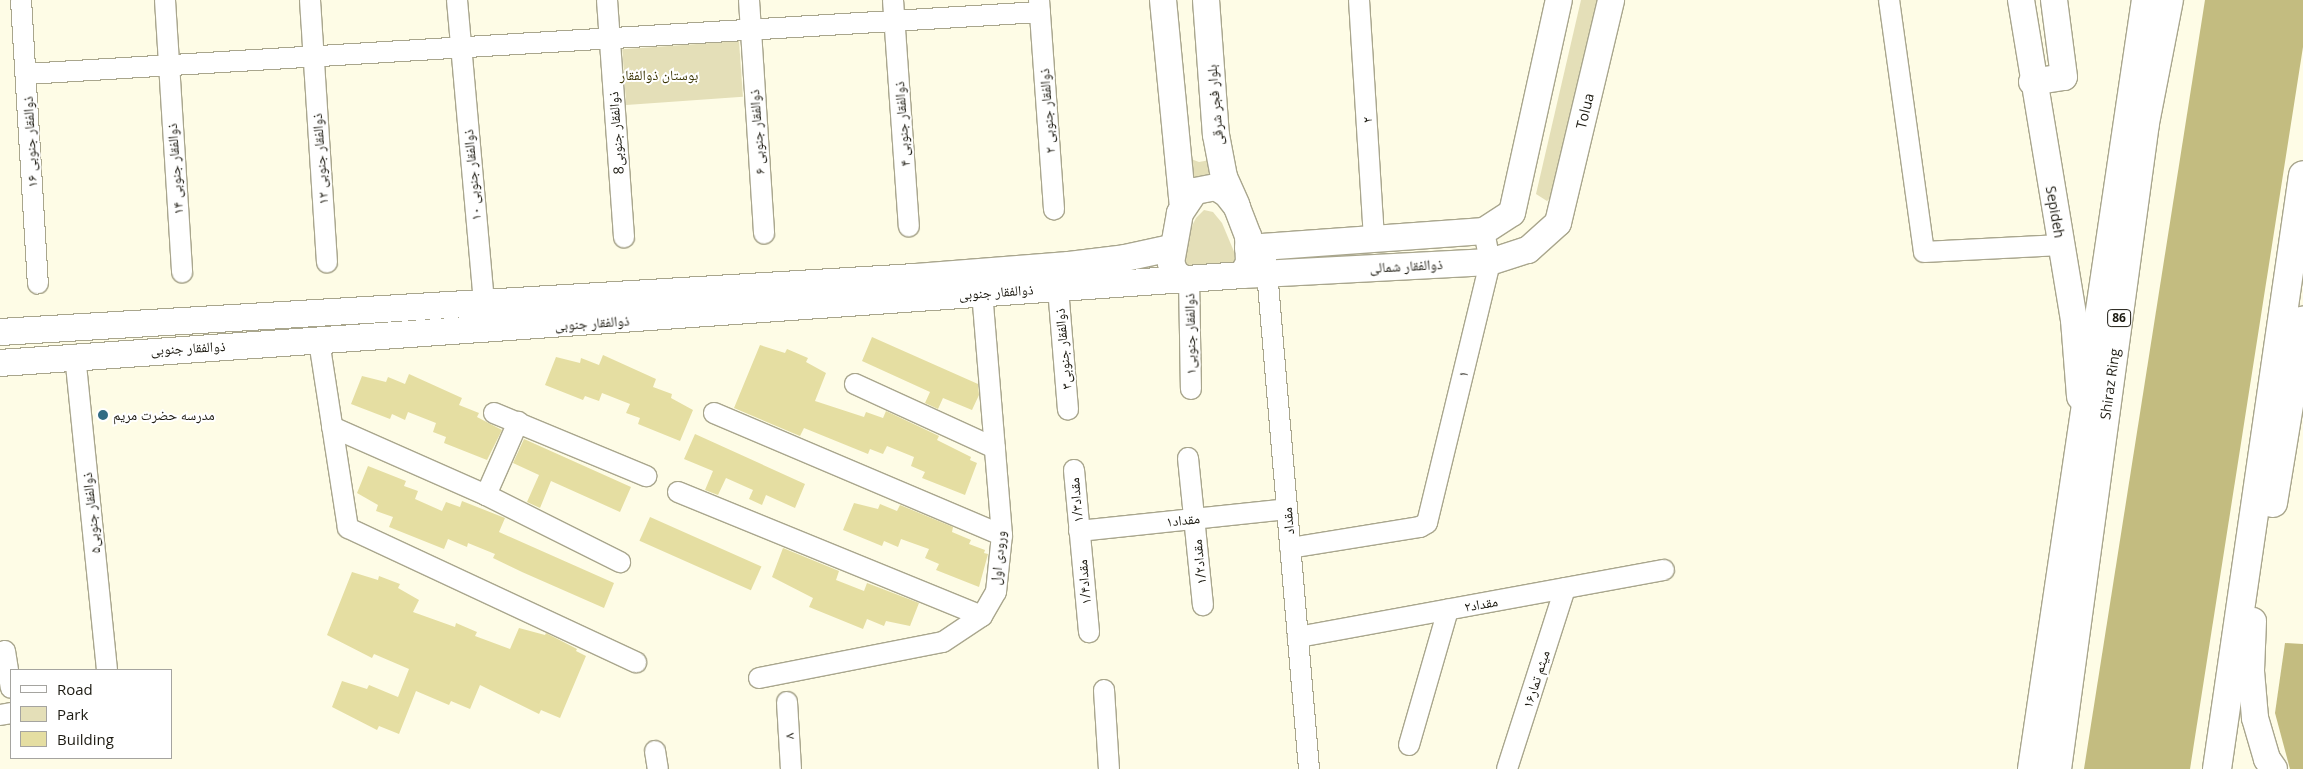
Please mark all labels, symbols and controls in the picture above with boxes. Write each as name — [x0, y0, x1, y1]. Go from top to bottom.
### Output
street label: بلوار فجر شرقی — [1203, 64, 1227, 146]
park label: بوستان ذوالفقار — [620, 67, 698, 83]
street label: ۲ ذوالفقار جنوبی — [1036, 68, 1058, 154]
street label: ۴ ذوالفقار جنوبی — [891, 81, 913, 167]
street label: ۶ ذوالفقار جنوبی — [746, 89, 768, 175]
street label: 8ذوالفقار جنوبی — [605, 91, 627, 175]
street label: Tolua — [1572, 91, 1598, 131]
street label: ۱۶ ذوالفقار جنوبی — [19, 96, 41, 188]
street label: ۱۲ ذوالفقار جنوبی — [308, 113, 332, 205]
street label: ۲ — [1358, 116, 1376, 124]
street label: ۱۴ ذوالفقار جنوبی — [163, 123, 187, 215]
street label: ۱۰ ذوالفقار جنوبی — [460, 129, 484, 221]
street label: Sepideh — [2042, 185, 2068, 239]
street label: ذوالفقار شمالی — [1369, 256, 1443, 276]
street label: ذوالفقار جنوبی — [958, 281, 1034, 303]
street label: ذوالفقار جنوبی۱ — [1181, 293, 1199, 375]
street label: ذوالفقار جنوبی۳ — [1051, 308, 1075, 390]
road number: 86 — [2106, 308, 2132, 328]
street label: ذوالفقار جنوبی — [554, 312, 630, 334]
street label: ذوالفقار جنوبی — [150, 338, 226, 358]
street label: Shiraz Ring — [2097, 347, 2123, 421]
street label: ۱ — [1454, 369, 1472, 379]
place label: مدرسه حضرت مریم — [113, 407, 215, 423]
marker: مدرسه حضرت مریم — [97, 409, 109, 421]
street label: ذوالفقار جنوبی۵ — [78, 472, 104, 554]
street label: مقداد۱/۳ — [1066, 477, 1086, 523]
street label: مقداد — [1278, 507, 1298, 535]
street label: مقداد۱ — [1165, 510, 1201, 530]
street label: ورودی اول — [987, 530, 1009, 586]
street label: مقداد۱/۲ — [1188, 539, 1210, 585]
street label: مقداد۱/۴ — [1074, 559, 1094, 605]
street label: مقداد۲ — [1463, 593, 1499, 615]
street label: میثم تمار۱۶ — [1519, 648, 1553, 710]
legend — [10, 669, 172, 759]
text: Road — [57, 679, 93, 699]
text: Park — [57, 704, 88, 724]
text: Building — [57, 729, 114, 749]
street label: ۸ — [780, 732, 798, 740]

